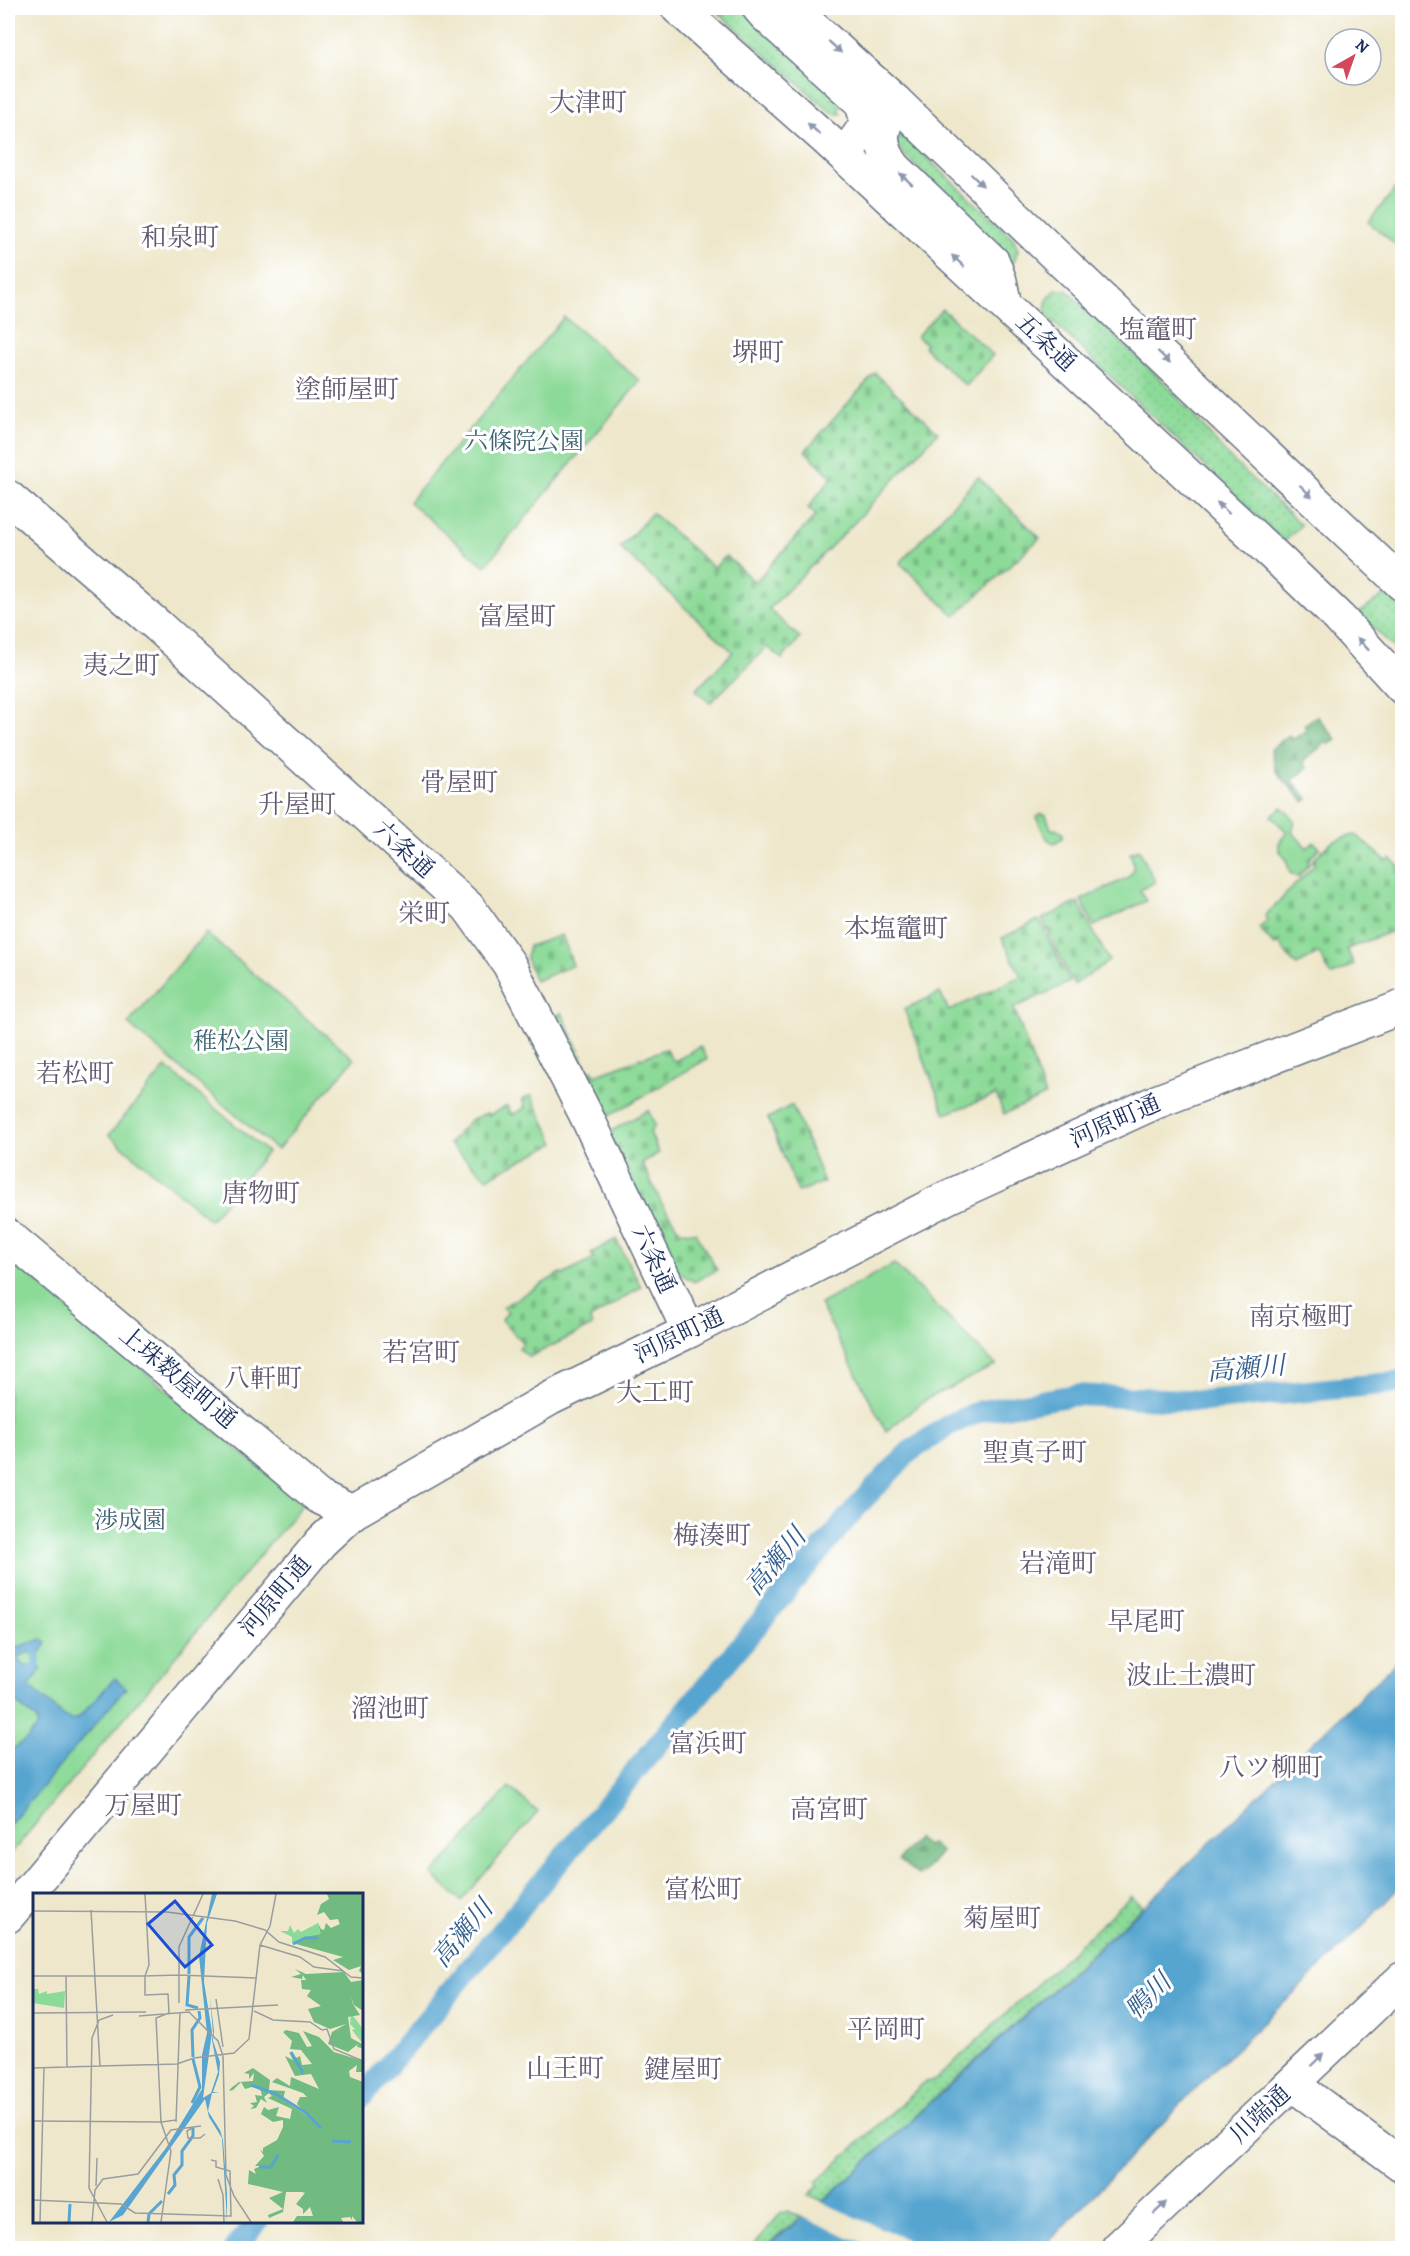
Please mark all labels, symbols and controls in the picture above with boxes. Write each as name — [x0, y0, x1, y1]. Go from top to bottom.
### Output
north arrow — [1323, 27, 1383, 87]
text: N — [1350, 34, 1374, 59]
one-way arrow — [827, 40, 842, 54]
district label: 大津町 — [549, 85, 627, 120]
one-way arrow — [807, 123, 822, 136]
one-way arrow — [899, 172, 913, 186]
one-way arrow — [970, 172, 984, 186]
district label: 和泉町 — [141, 220, 219, 255]
one-way arrow — [950, 254, 965, 268]
street label: 五条通 — [1009, 306, 1083, 378]
district label: 塩竈町 — [1119, 312, 1197, 347]
district label: 堺町 — [732, 335, 784, 370]
one-way arrow — [1157, 350, 1172, 364]
district label: 塗師屋町 — [295, 372, 399, 407]
park label: 六條院公園 — [464, 425, 584, 457]
one-way arrow — [1298, 484, 1312, 498]
one-way arrow — [1216, 501, 1231, 515]
district label: 富屋町 — [478, 599, 556, 634]
one-way arrow — [1357, 637, 1370, 652]
district label: 夷之町 — [82, 648, 160, 683]
district label: 骨屋町 — [420, 765, 498, 800]
district label: 升屋町 — [258, 787, 336, 822]
street label: 六条通 — [367, 813, 441, 885]
district label: 栄町 — [398, 896, 450, 931]
district label: 本塩竈町 — [844, 911, 948, 946]
park label: 稚松公園 — [193, 1025, 289, 1057]
district label: 若松町 — [36, 1056, 114, 1091]
street label: 河原町通 — [1065, 1087, 1165, 1155]
district label: 唐物町 — [222, 1176, 300, 1211]
street label: 六条通 — [624, 1220, 684, 1298]
district label: 南京極町 — [1249, 1299, 1353, 1334]
street label: 河原町通 — [629, 1300, 729, 1370]
street label: 上珠数屋町通 — [113, 1318, 243, 1436]
district label: 若宮町 — [382, 1335, 460, 1370]
water label: 高瀬川 — [1206, 1347, 1289, 1389]
district label: 八軒町 — [224, 1361, 302, 1396]
district label: 大工町 — [616, 1375, 694, 1410]
district label: 聖真子町 — [983, 1435, 1087, 1470]
park label: 渉成園 — [94, 1504, 166, 1536]
district label: 梅湊町 — [673, 1518, 751, 1553]
water label: 高瀬川 — [737, 1518, 816, 1602]
district label: 岩滝町 — [1019, 1546, 1097, 1581]
street label: 河原町通 — [232, 1549, 318, 1643]
district label: 早尾町 — [1107, 1604, 1185, 1639]
district label: 波止土濃町 — [1126, 1658, 1256, 1693]
district label: 溜池町 — [351, 1691, 429, 1726]
district label: 富浜町 — [669, 1726, 747, 1761]
district label: 八ツ柳町 — [1219, 1750, 1323, 1785]
district label: 万屋町 — [104, 1788, 182, 1823]
district label: 高宮町 — [790, 1792, 868, 1827]
district label: 富松町 — [664, 1872, 742, 1907]
water label: 高瀬川 — [424, 1890, 503, 1974]
inset map — [33, 1893, 363, 2223]
district label: 菊屋町 — [963, 1901, 1041, 1936]
water label: 鴨川 — [1118, 1963, 1181, 2027]
district label: 平岡町 — [847, 2012, 925, 2047]
district label: 山王町 — [526, 2051, 604, 2086]
district label: 鍵屋町 — [644, 2052, 722, 2087]
one-way arrow — [1310, 2053, 1325, 2067]
street label: 川端通 — [1223, 2078, 1297, 2150]
one-way arrow — [1153, 2202, 1167, 2216]

